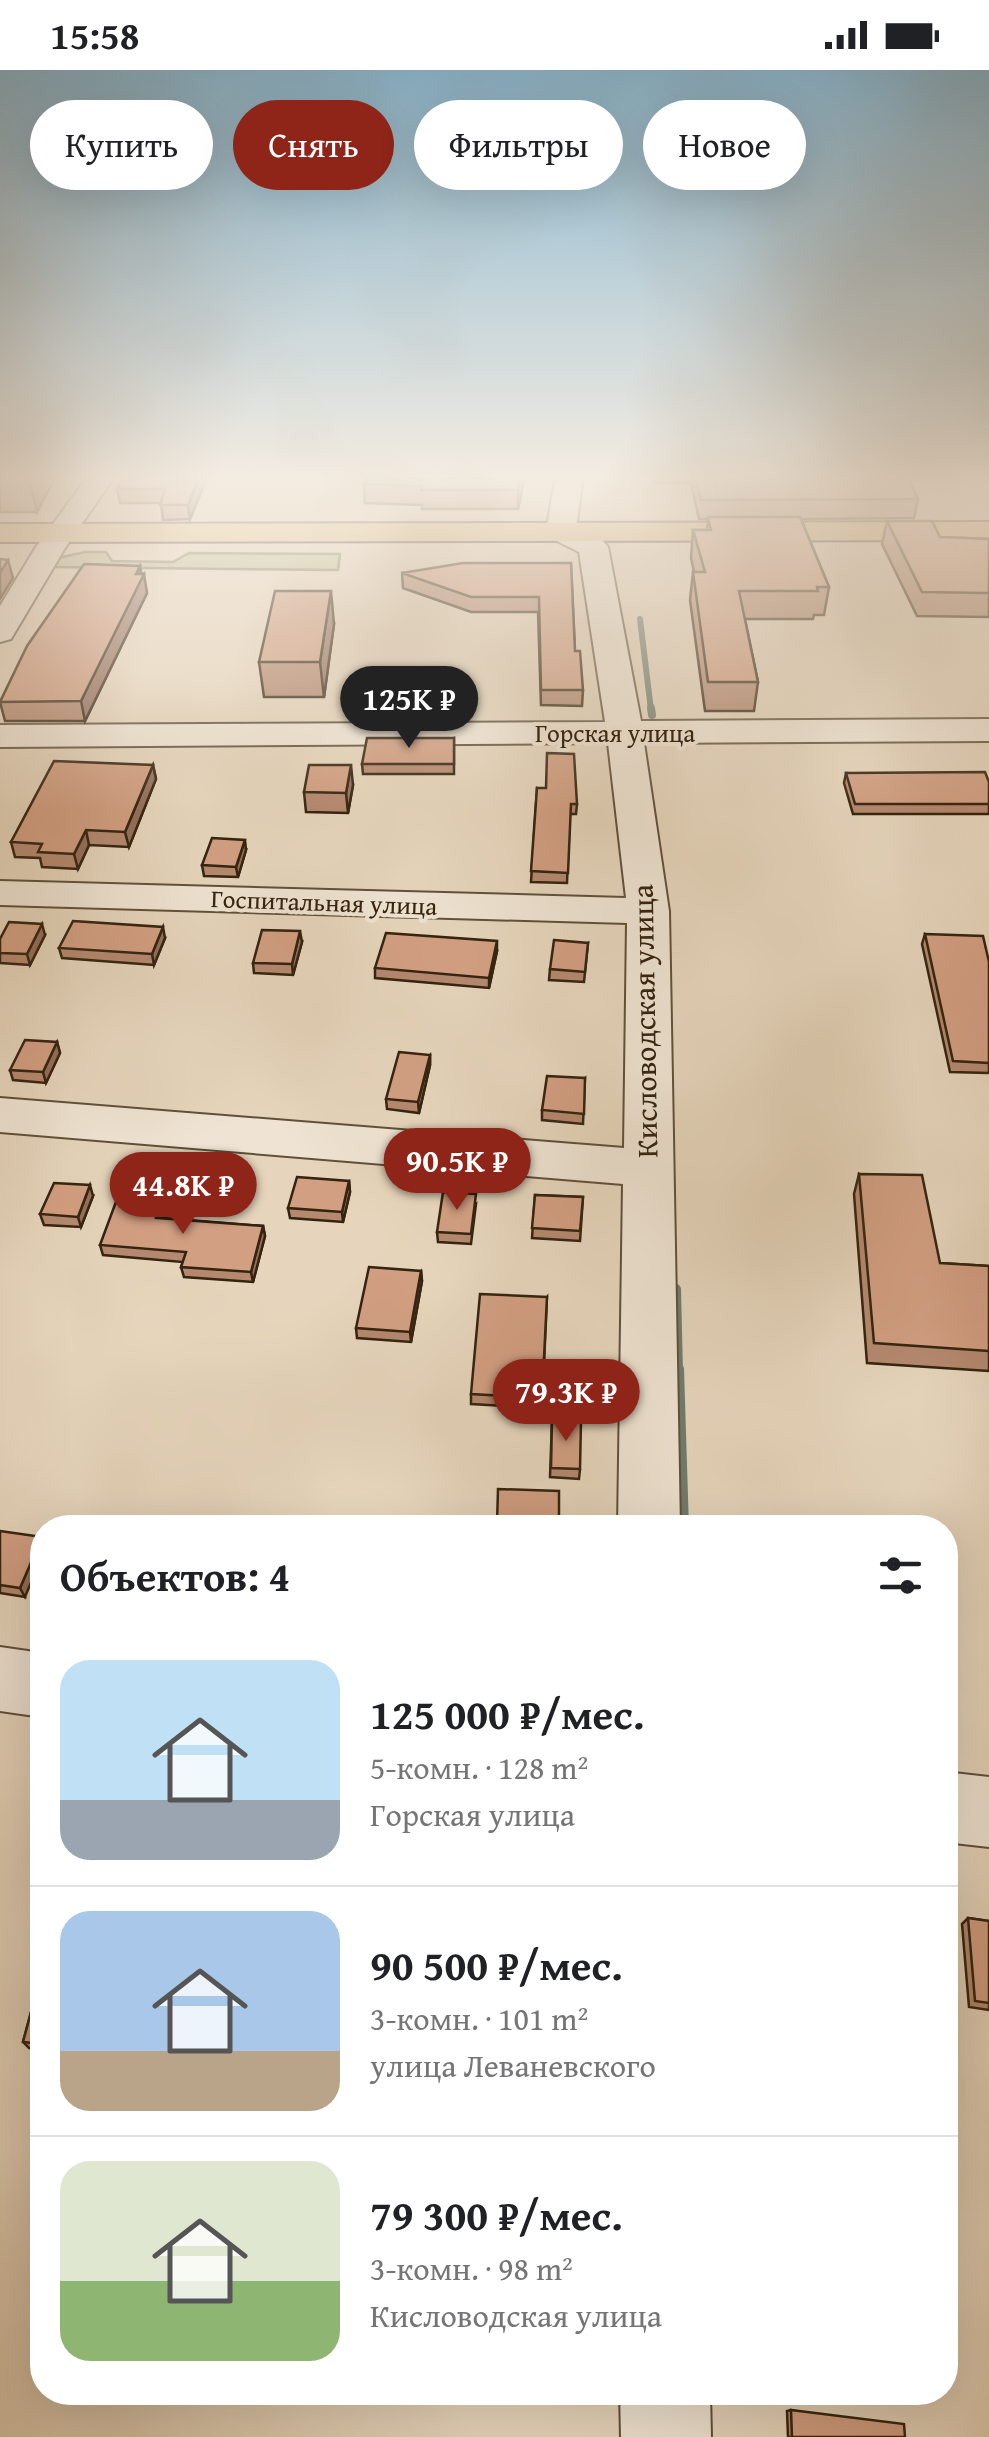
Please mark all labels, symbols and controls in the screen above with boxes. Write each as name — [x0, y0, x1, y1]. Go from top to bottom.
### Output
text: 15:58 — [50, 7, 140, 63]
chip: Купить — [30, 100, 213, 190]
chip: Снять — [233, 100, 394, 190]
chip: Фильтры — [414, 100, 623, 190]
chip: Новое — [643, 100, 806, 190]
pin: 125K ₽ — [328, 666, 490, 751]
text: 125K ₽ — [362, 675, 456, 722]
street label: Горская улица — [535, 715, 695, 751]
street label: Госпитальная улица — [210, 880, 438, 924]
street label: Кисловодская улица — [620, 883, 668, 1158]
pin: 90.5K ₽ — [365, 1128, 549, 1213]
text: 90.5K ₽ — [406, 1137, 508, 1184]
pin: 44.8K ₽ — [91, 1152, 275, 1237]
text: 44.8K ₽ — [132, 1161, 234, 1208]
pin: 79.3K ₽ — [474, 1359, 658, 1444]
text: 79.3K ₽ — [515, 1368, 617, 1415]
text: Объектов: 4 — [60, 1545, 290, 1606]
icon: filters — [873, 1548, 928, 1603]
text: 125 000 ₽/мес. — [370, 1683, 644, 1744]
icon: home — [140, 1700, 260, 1820]
text: 5-комн. · 128 m² — [370, 1744, 588, 1791]
text: Горская улица — [370, 1791, 575, 1838]
text: 90 500 ₽/мес. — [370, 1934, 623, 1995]
icon: home — [140, 1951, 260, 2071]
text: 3-комн. · 101 m² — [370, 1995, 588, 2042]
text: улица Леваневского — [370, 2042, 656, 2089]
text: 79 300 ₽/мес. — [370, 2184, 623, 2245]
icon: home — [140, 2201, 260, 2321]
text: 3-комн. · 98 m² — [370, 2245, 573, 2292]
text: Кисловодская улица — [370, 2292, 662, 2339]

